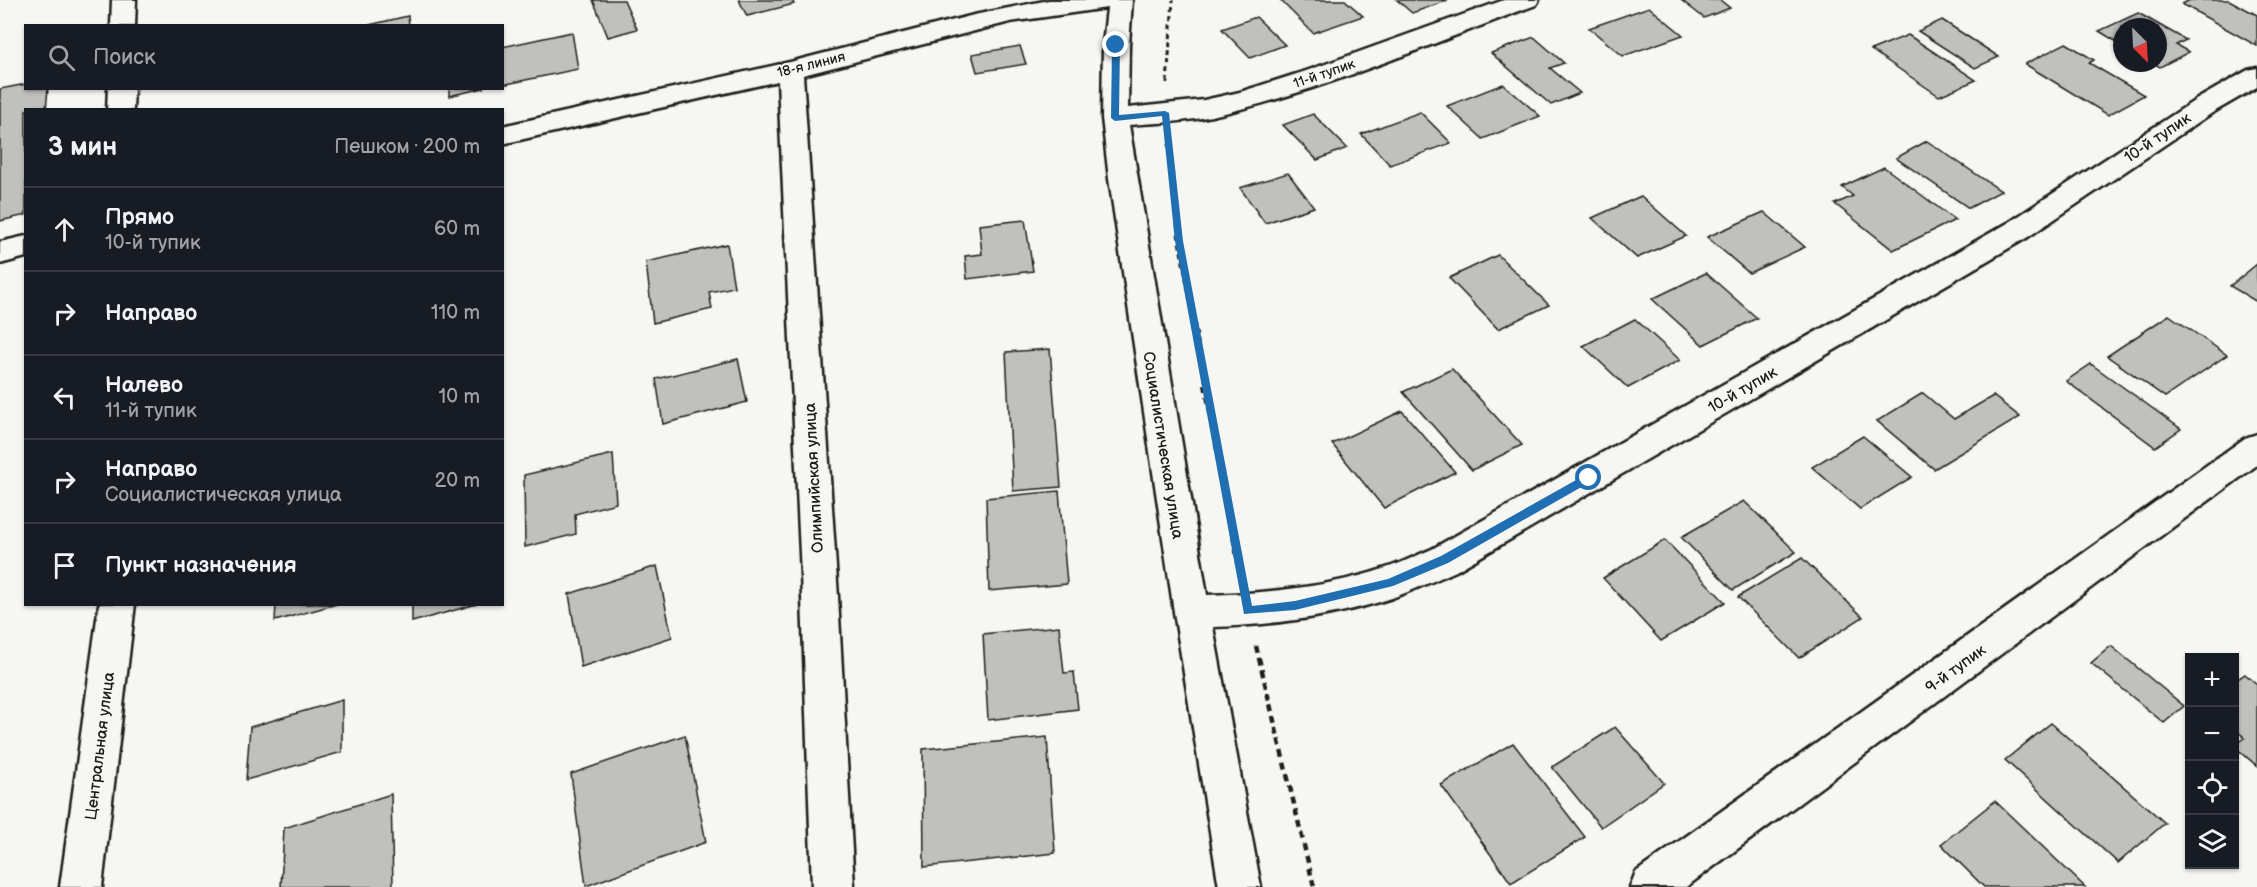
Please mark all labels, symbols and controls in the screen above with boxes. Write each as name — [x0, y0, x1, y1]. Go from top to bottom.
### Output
north arrow — [2113, 18, 2167, 72]
search box — [24, 24, 504, 90]
route end — [1102, 31, 1128, 57]
icon: search — [45, 41, 78, 74]
text: Поиск — [93, 44, 156, 71]
street label: 18-я линия — [775, 48, 847, 81]
street label: 11-й тупик — [1291, 55, 1358, 92]
street label: 10-й тупик — [2121, 109, 2195, 167]
text: 3 мин — [48, 132, 117, 163]
text: Пешком · 200 m — [334, 135, 480, 159]
text: Прямо — [105, 204, 174, 231]
icon: ahead — [48, 213, 81, 246]
text: 60 m — [434, 217, 480, 241]
text: 10-й тупик — [105, 231, 201, 255]
icon: right — [48, 297, 81, 330]
text: Направо — [105, 300, 197, 327]
text: 110 m — [431, 301, 480, 325]
street label: Социалистическая улица — [1138, 350, 1187, 541]
street label: 10-й тупик — [1705, 363, 1781, 418]
text: Налево — [105, 372, 183, 399]
icon: left — [48, 381, 81, 414]
text: 10 m — [439, 385, 480, 409]
text: 11-й тупик — [105, 399, 197, 423]
street label: Олимпийская улица — [801, 402, 828, 554]
text: Направо — [105, 456, 197, 483]
route start — [1575, 464, 1601, 490]
icon: right — [48, 465, 81, 498]
text: 20 m — [435, 469, 480, 493]
text: Социалистическая улица — [105, 483, 342, 507]
icon: arrive — [48, 549, 81, 582]
text: Пункт назначения — [105, 552, 297, 579]
street label: 9-й тупик — [1922, 641, 1990, 697]
map controls — [2185, 653, 2239, 869]
button: + — [2185, 653, 2239, 707]
street label: Центральная улица — [82, 670, 119, 821]
button: − — [2185, 707, 2239, 761]
button: locate — [2185, 761, 2239, 815]
button: layers — [2185, 815, 2239, 869]

